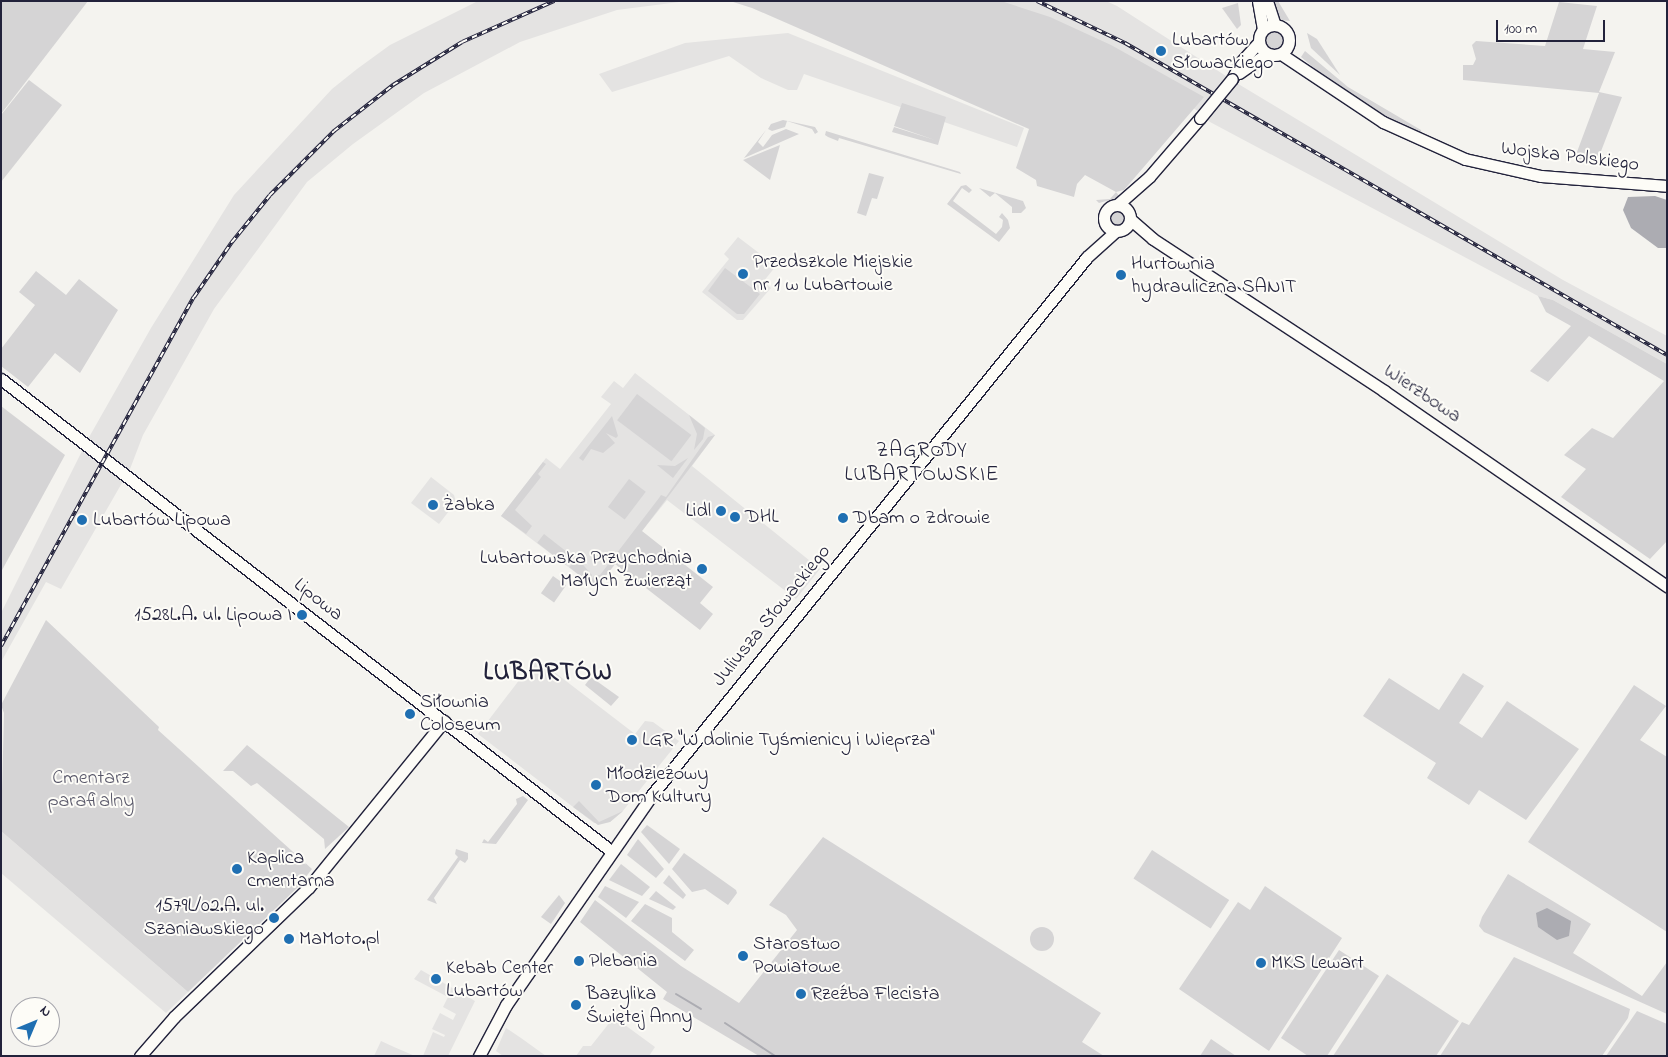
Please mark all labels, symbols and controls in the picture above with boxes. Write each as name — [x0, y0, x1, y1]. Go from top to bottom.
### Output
scale bar — [1498, 10, 1607, 42]
text: 100 m — [1504, 18, 1537, 40]
place label: Lubartów Słowackiego — [1172, 28, 1273, 75]
marker: Lubartów Słowackiego — [1154, 44, 1168, 58]
street label: Wojska Polskiego — [1500, 137, 1640, 177]
place label: Przedszkole Miejskie nr 1 w Lubartowie — [753, 250, 913, 297]
place label: Hurtownia hydrauliczna SANIT — [1131, 252, 1297, 299]
marker: Przedszkole Miejskie nr 1 w Lubartowie — [737, 268, 749, 280]
marker: Hurtownia hydrauliczna SANIT — [1115, 269, 1127, 281]
street label: Wierzbowa — [1379, 359, 1465, 429]
district label: ZAGRODY LUBARTOWSKIE — [843, 438, 1001, 488]
place label: Żabka — [443, 493, 495, 517]
marker: Żabka — [427, 499, 439, 511]
place label: Lidl — [685, 499, 711, 523]
marker: Lidl — [715, 505, 727, 517]
place label: DHL — [745, 505, 779, 529]
place label: Dbam o Zdrowie — [853, 506, 990, 530]
place label: Lubartów Lipowa — [93, 508, 231, 532]
marker: DHL — [729, 511, 741, 523]
marker: Dbam o Zdrowie — [837, 512, 849, 524]
marker: Lubartów Lipowa — [75, 513, 89, 527]
street label: Juliusza Słowackiego — [708, 540, 836, 692]
place label: Lubartowska Przychodnia Małych Zwierząt — [480, 546, 692, 593]
marker: Lubartowska Przychodnia Małych Zwierząt — [696, 563, 708, 575]
street label: Lipowa — [288, 573, 348, 627]
place label: 1528L.A. ul. Lipowa I — [134, 603, 292, 627]
marker: 1528L.A. ul. Lipowa I — [296, 609, 308, 621]
district label: LUBARTÓW — [482, 658, 614, 688]
place label: Siłownia Coloseum — [420, 690, 501, 737]
marker: Siłownia Coloseum — [404, 708, 416, 720]
place label: LGR "W dolinie Tyśmienicy i Wieprza" — [642, 728, 935, 752]
marker: LGR "W dolinie Tyśmienicy i Wieprza" — [626, 734, 638, 746]
place label: Młodzieżowy Dom Kultury — [606, 762, 711, 809]
park label: Cmentarz parafialny — [48, 767, 134, 814]
marker: Młodzieżowy Dom Kultury — [590, 779, 602, 791]
place label: Kaplica cmentarna — [247, 846, 335, 893]
marker: Kaplica cmentarna — [231, 863, 243, 875]
place label: 1579L/02.A. ul. Szaniawskiego — [144, 894, 264, 941]
marker: 1579L/02.A. ul. Szaniawskiego — [268, 912, 280, 924]
place label: MaMoto.pl — [299, 927, 379, 951]
place label: Starostwo Powiatowe — [753, 932, 840, 979]
marker: MaMoto.pl — [283, 933, 295, 945]
place label: Plebania — [589, 949, 657, 973]
marker: Starostwo Powiatowe — [737, 950, 749, 962]
place label: MKS Lewart — [1271, 951, 1364, 975]
marker: Plebania — [573, 955, 585, 967]
place label: Kebab Center Lubartów — [446, 956, 553, 1003]
marker: MKS Lewart — [1255, 957, 1267, 969]
marker: Kebab Center Lubartów — [430, 973, 442, 985]
place label: Bazylika Świętej Anny — [586, 982, 692, 1029]
place label: Rzeźba Flecista — [811, 982, 940, 1006]
marker: Rzeźba Flecista — [795, 988, 807, 1000]
north arrow — [10, 997, 60, 1047]
marker: Bazylika Świętej Anny — [570, 999, 582, 1011]
text: N — [34, 1001, 56, 1023]

